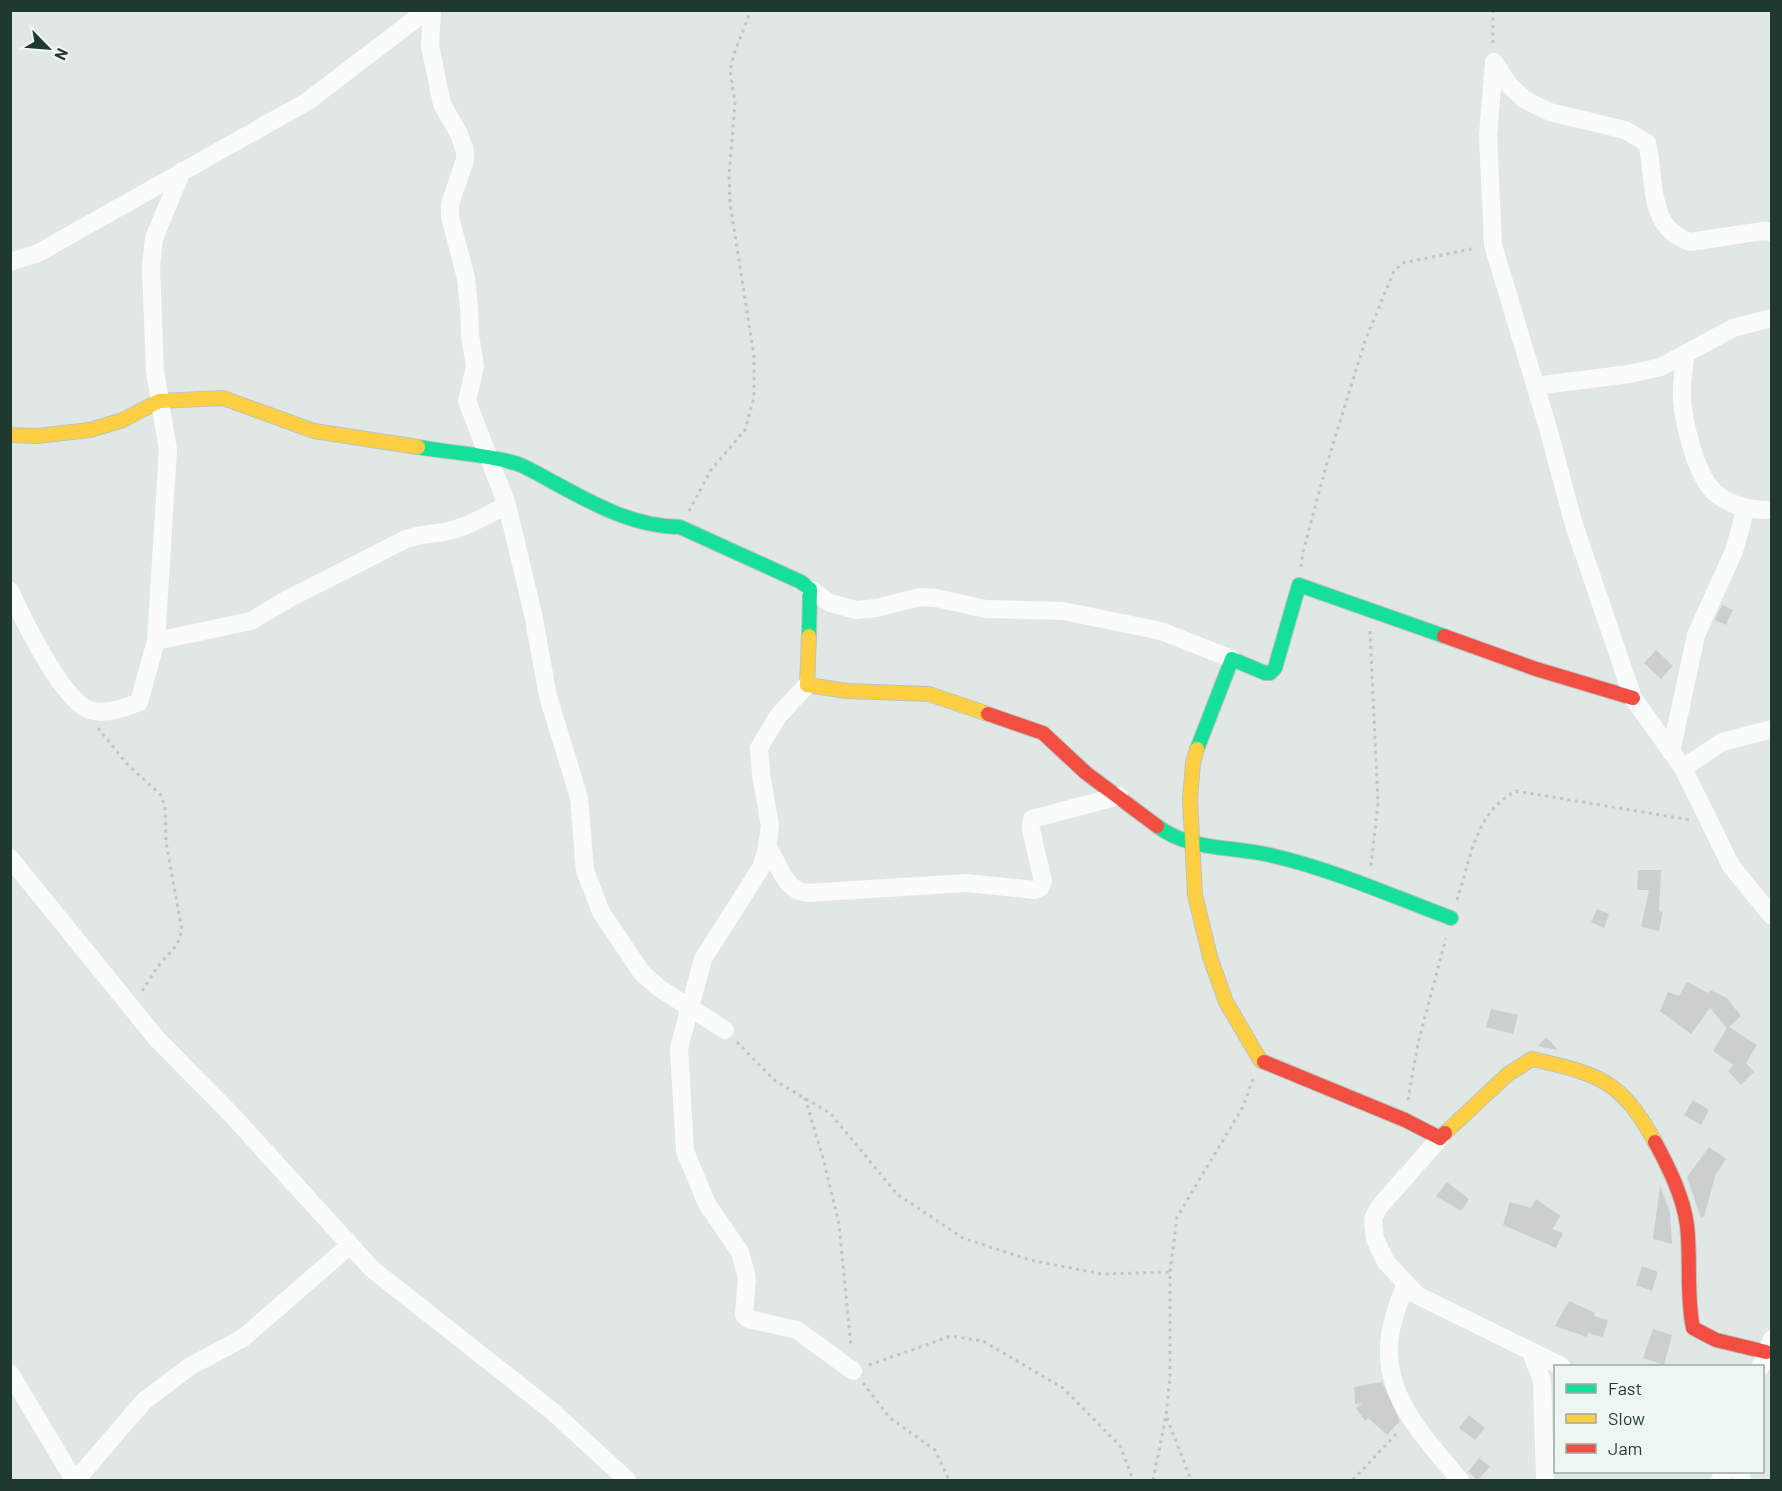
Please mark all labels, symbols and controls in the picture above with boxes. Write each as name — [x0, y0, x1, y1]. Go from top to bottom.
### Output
north arrow — [18, 18, 78, 78]
text: N — [51, 46, 73, 63]
legend — [1554, 1365, 1764, 1473]
text: Fast — [1608, 1377, 1642, 1399]
text: Slow — [1608, 1407, 1645, 1429]
text: Jam — [1608, 1437, 1642, 1459]

